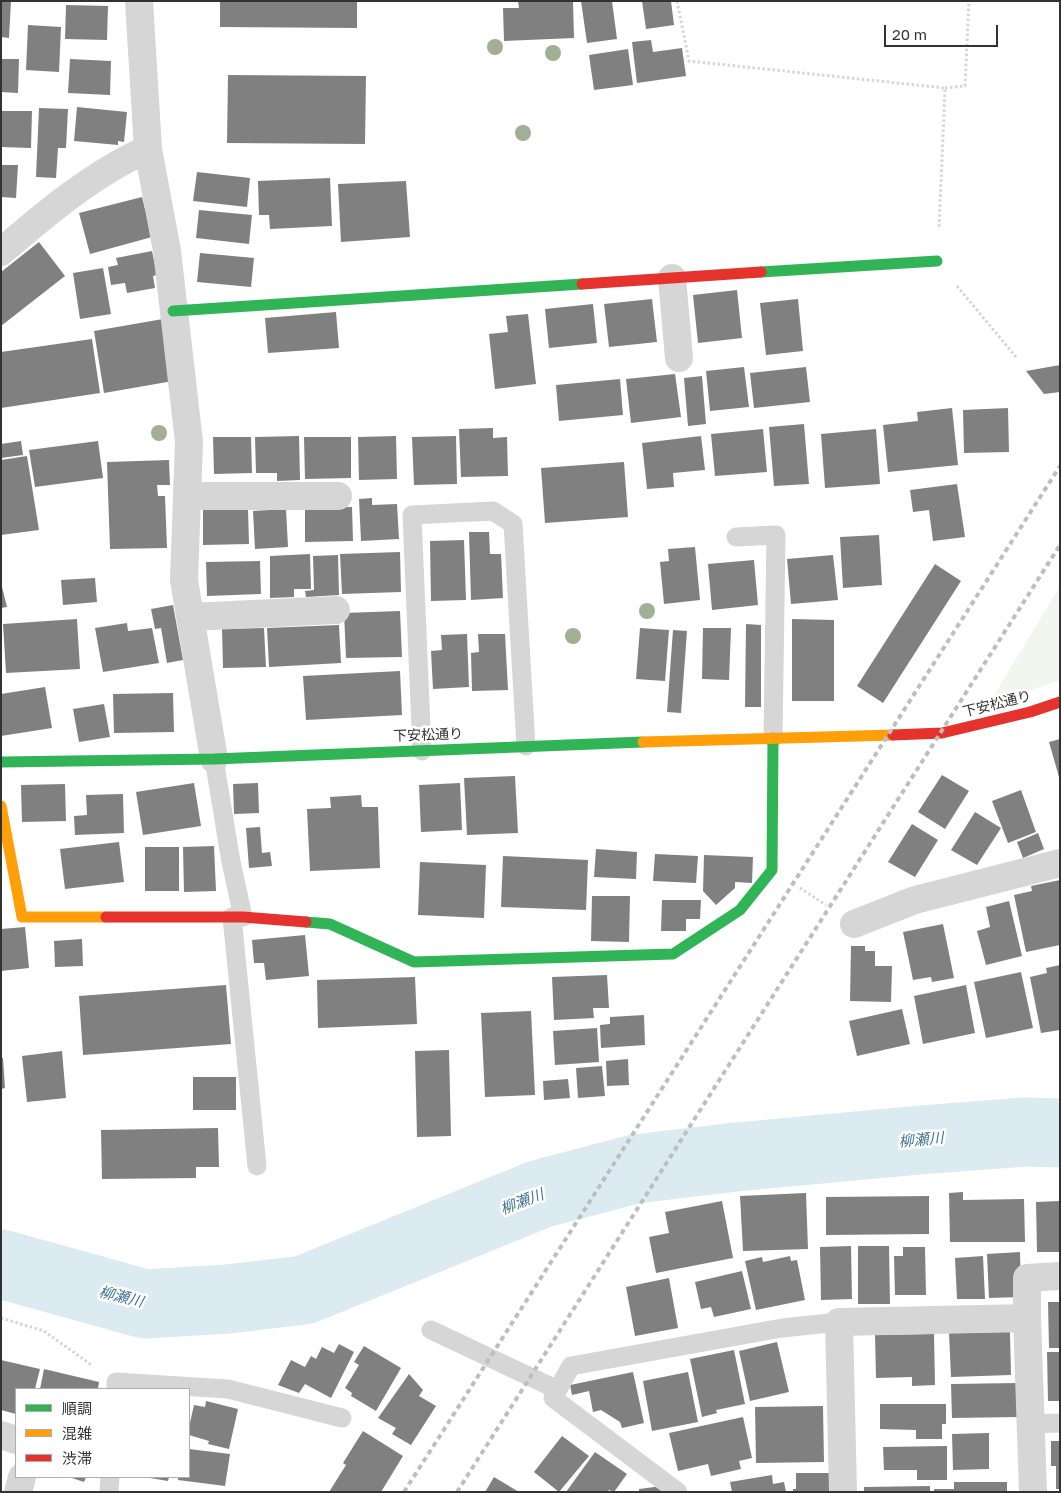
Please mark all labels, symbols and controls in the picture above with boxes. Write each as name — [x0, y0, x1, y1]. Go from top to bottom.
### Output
scale bar — [886, 15, 1000, 47]
text: 20 m — [892, 25, 927, 43]
street label: 下安松通り — [961, 687, 1033, 721]
street label: 下安松通り — [393, 725, 463, 745]
water label: 柳瀬川 — [898, 1129, 944, 1151]
water label: 柳瀬川 — [498, 1186, 546, 1218]
water label: 柳瀬川 — [97, 1283, 145, 1311]
legend — [15, 1388, 190, 1478]
text: 順調 — [62, 1399, 92, 1417]
text: 混雑 — [62, 1424, 92, 1442]
text: 渋滞 — [62, 1449, 92, 1467]

